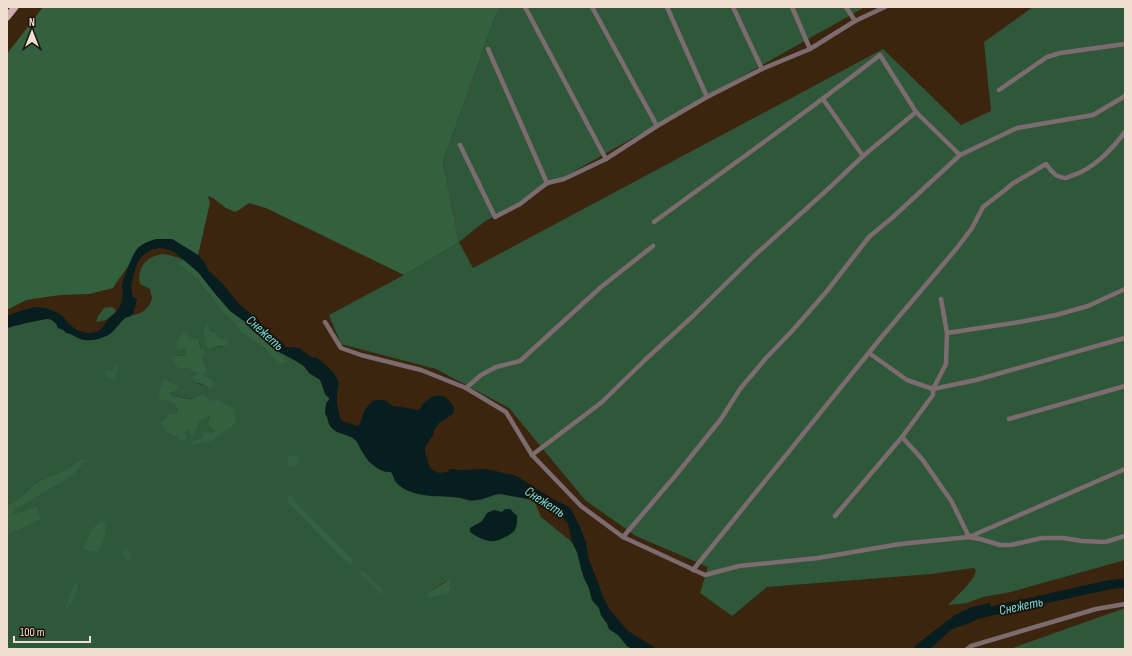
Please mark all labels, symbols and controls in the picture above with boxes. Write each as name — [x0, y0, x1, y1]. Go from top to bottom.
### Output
north arrow — [12, 12, 52, 52]
text: N — [29, 16, 35, 29]
water label: Снежеть — [243, 312, 288, 355]
water label: Снежеть — [522, 483, 569, 522]
water label: Снежеть — [997, 593, 1045, 619]
scale bar — [14, 618, 90, 644]
text: 100 m — [20, 625, 45, 640]

